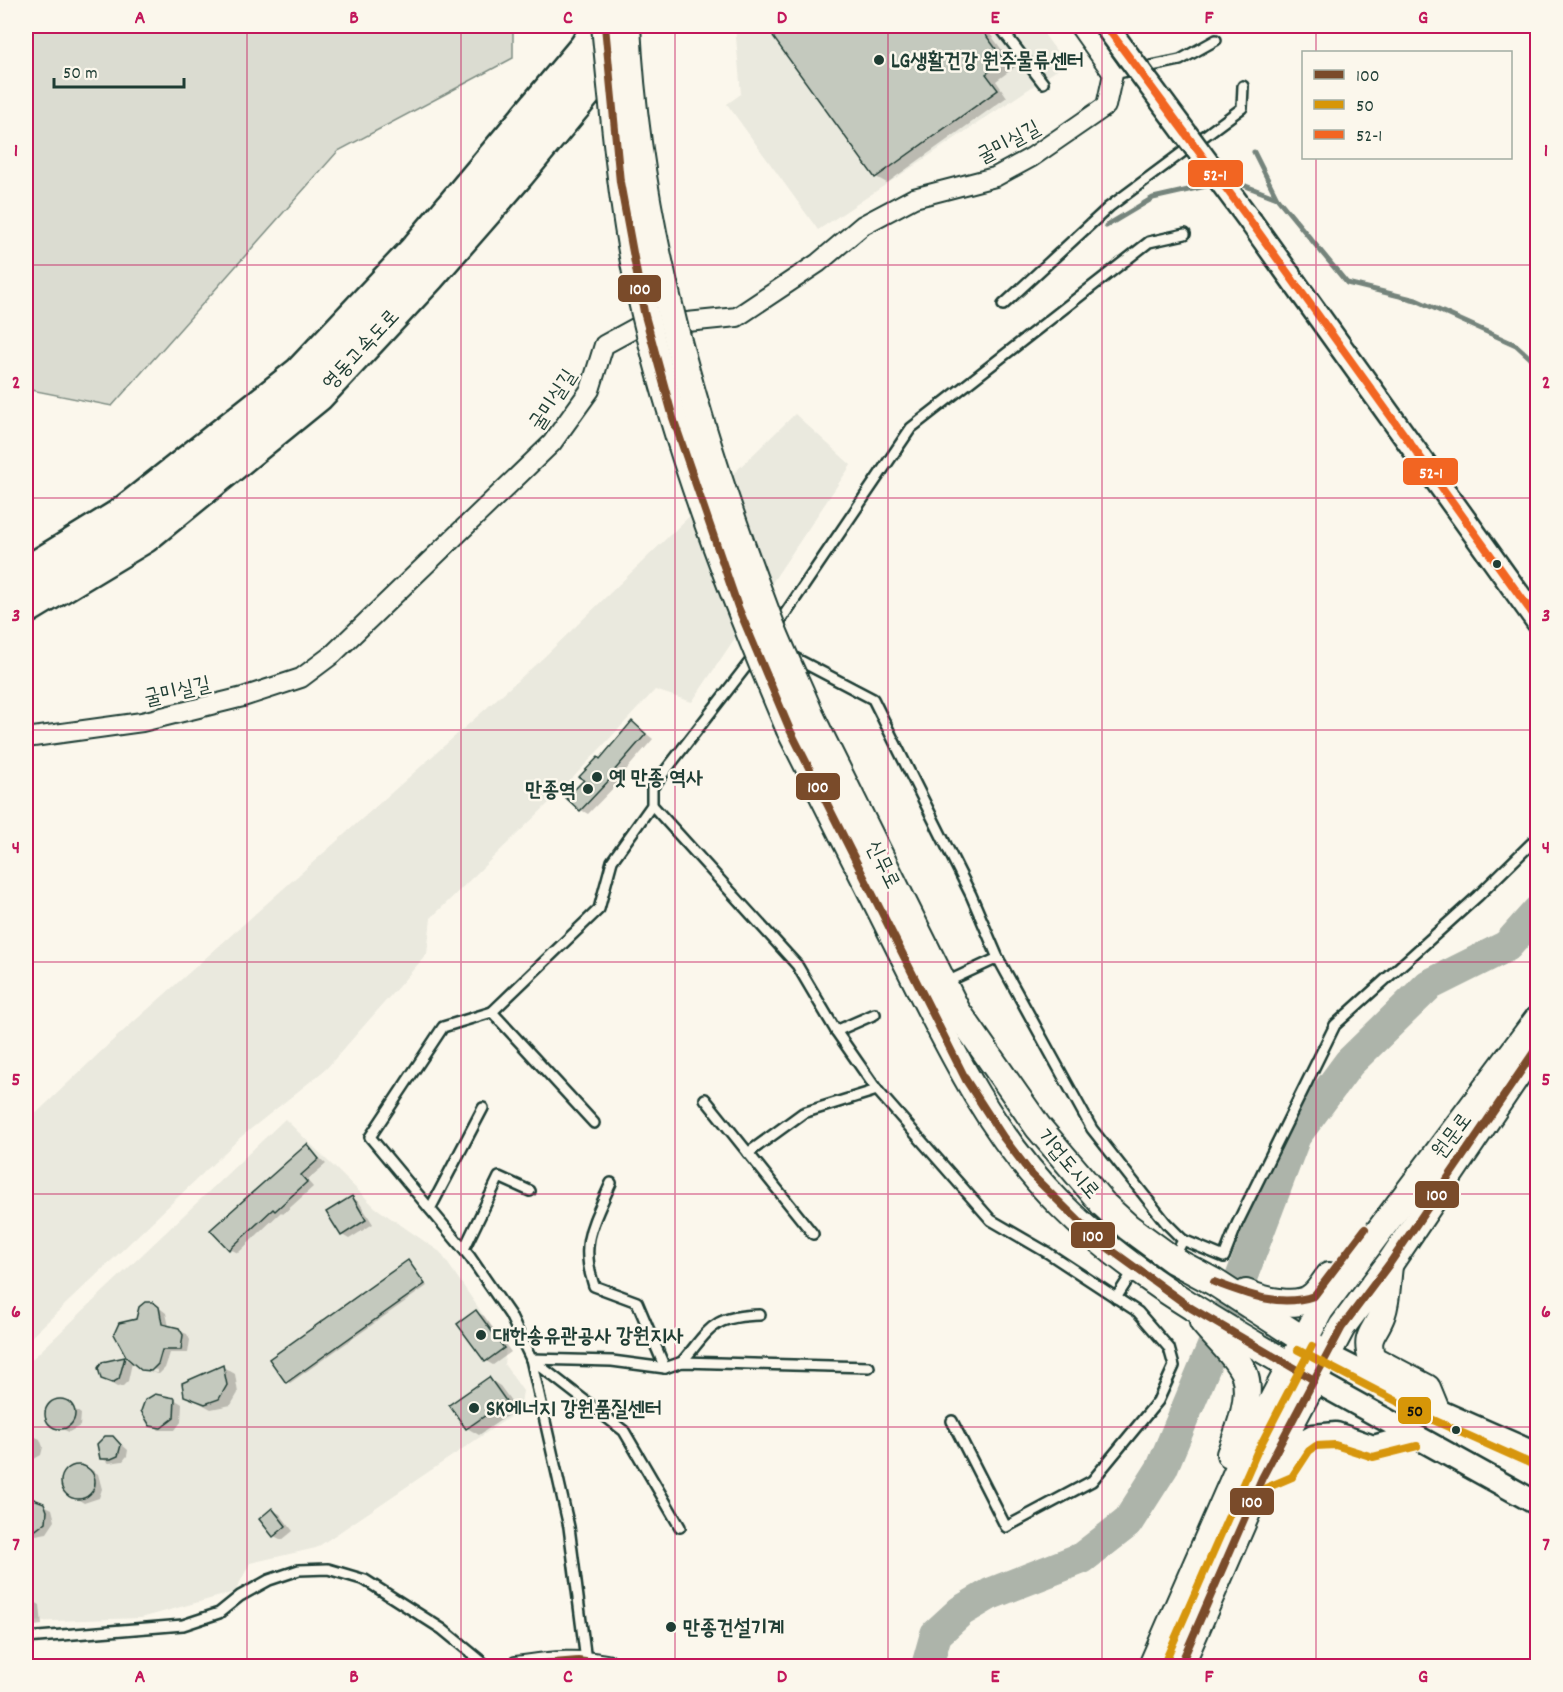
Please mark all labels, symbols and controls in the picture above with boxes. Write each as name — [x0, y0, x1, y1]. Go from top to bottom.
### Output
text: A — [135, 5, 146, 33]
text: B — [349, 5, 359, 33]
text: C — [563, 5, 573, 33]
text: D — [777, 5, 788, 33]
text: E — [990, 5, 1000, 33]
text: F — [1205, 5, 1215, 33]
text: G — [1418, 5, 1428, 33]
place label: LG생활건강 원주물류센터 — [891, 48, 1084, 78]
scale bar — [54, 51, 184, 89]
legend — [1302, 51, 1512, 159]
marker: LG생활건강 원주물류센터 — [872, 53, 886, 67]
text: 50 m — [63, 62, 98, 87]
text: 100 — [1356, 65, 1380, 90]
text: 50 — [1356, 95, 1374, 120]
street label: 굴미실길 — [973, 114, 1046, 173]
text: 52-1 — [1356, 125, 1382, 150]
text: 1 — [14, 138, 18, 166]
text: 1 — [1544, 138, 1548, 166]
line badge: 52-1 — [1187, 159, 1244, 188]
text: 52-1 — [1203, 165, 1227, 188]
line badge: 100 — [617, 274, 662, 303]
text: 100 — [630, 279, 650, 302]
street label: 영동고속도로 — [317, 304, 408, 398]
street label: 굴미실길 — [524, 364, 586, 437]
text: 2 — [12, 370, 20, 398]
text: 2 — [1542, 370, 1550, 398]
line badge: 52-1 — [1402, 457, 1459, 486]
text: 52-1 — [1419, 463, 1443, 486]
unlabelled marker — [1491, 558, 1503, 570]
text: 3 — [12, 603, 20, 631]
text: 3 — [1542, 603, 1550, 631]
street label: 굴미실길 — [141, 671, 214, 715]
place label: 옛 만종 역사 — [609, 765, 703, 795]
marker: 옛 만종 역사 — [590, 770, 604, 784]
line badge: 100 — [795, 772, 841, 801]
place label: 만종역 — [525, 777, 576, 807]
text: 100 — [808, 777, 828, 800]
marker: 만종역 — [581, 782, 595, 796]
text: 4 — [12, 835, 20, 863]
text: 4 — [1542, 835, 1550, 863]
street label: 신무로 — [857, 836, 906, 895]
text: 5 — [11, 1067, 21, 1095]
text: 5 — [1541, 1067, 1551, 1095]
street label: 원문로 — [1426, 1108, 1481, 1166]
street label: 기업도시로 — [1028, 1123, 1105, 1207]
line badge: 100 — [1414, 1180, 1460, 1209]
text: 100 — [1427, 1185, 1447, 1208]
line badge: 100 — [1070, 1221, 1116, 1249]
text: 100 — [1083, 1226, 1103, 1249]
text: 6 — [11, 1299, 21, 1327]
text: 6 — [1541, 1299, 1551, 1327]
place label: 대한송유관공사 강원지사 — [493, 1323, 684, 1353]
marker: 대한송유관공사 강원지사 — [474, 1328, 488, 1342]
place label: SK에너지 강원품질센터 — [486, 1396, 662, 1426]
line badge: 50 — [1397, 1396, 1432, 1425]
marker: SK에너지 강원품질센터 — [467, 1401, 481, 1415]
text: 50 — [1407, 1401, 1423, 1424]
unlabelled marker — [1450, 1424, 1462, 1436]
line badge: 100 — [1229, 1487, 1275, 1516]
text: 100 — [1242, 1492, 1262, 1515]
text: 7 — [12, 1532, 20, 1560]
text: 7 — [1542, 1532, 1550, 1560]
place label: 만종건설기계 — [683, 1615, 784, 1645]
marker: 만종건설기계 — [664, 1620, 678, 1634]
text: A — [135, 1664, 146, 1692]
text: B — [349, 1664, 359, 1692]
text: C — [563, 1664, 573, 1692]
text: D — [777, 1664, 788, 1692]
text: E — [990, 1664, 1000, 1692]
text: F — [1205, 1664, 1215, 1692]
text: G — [1418, 1664, 1428, 1692]

